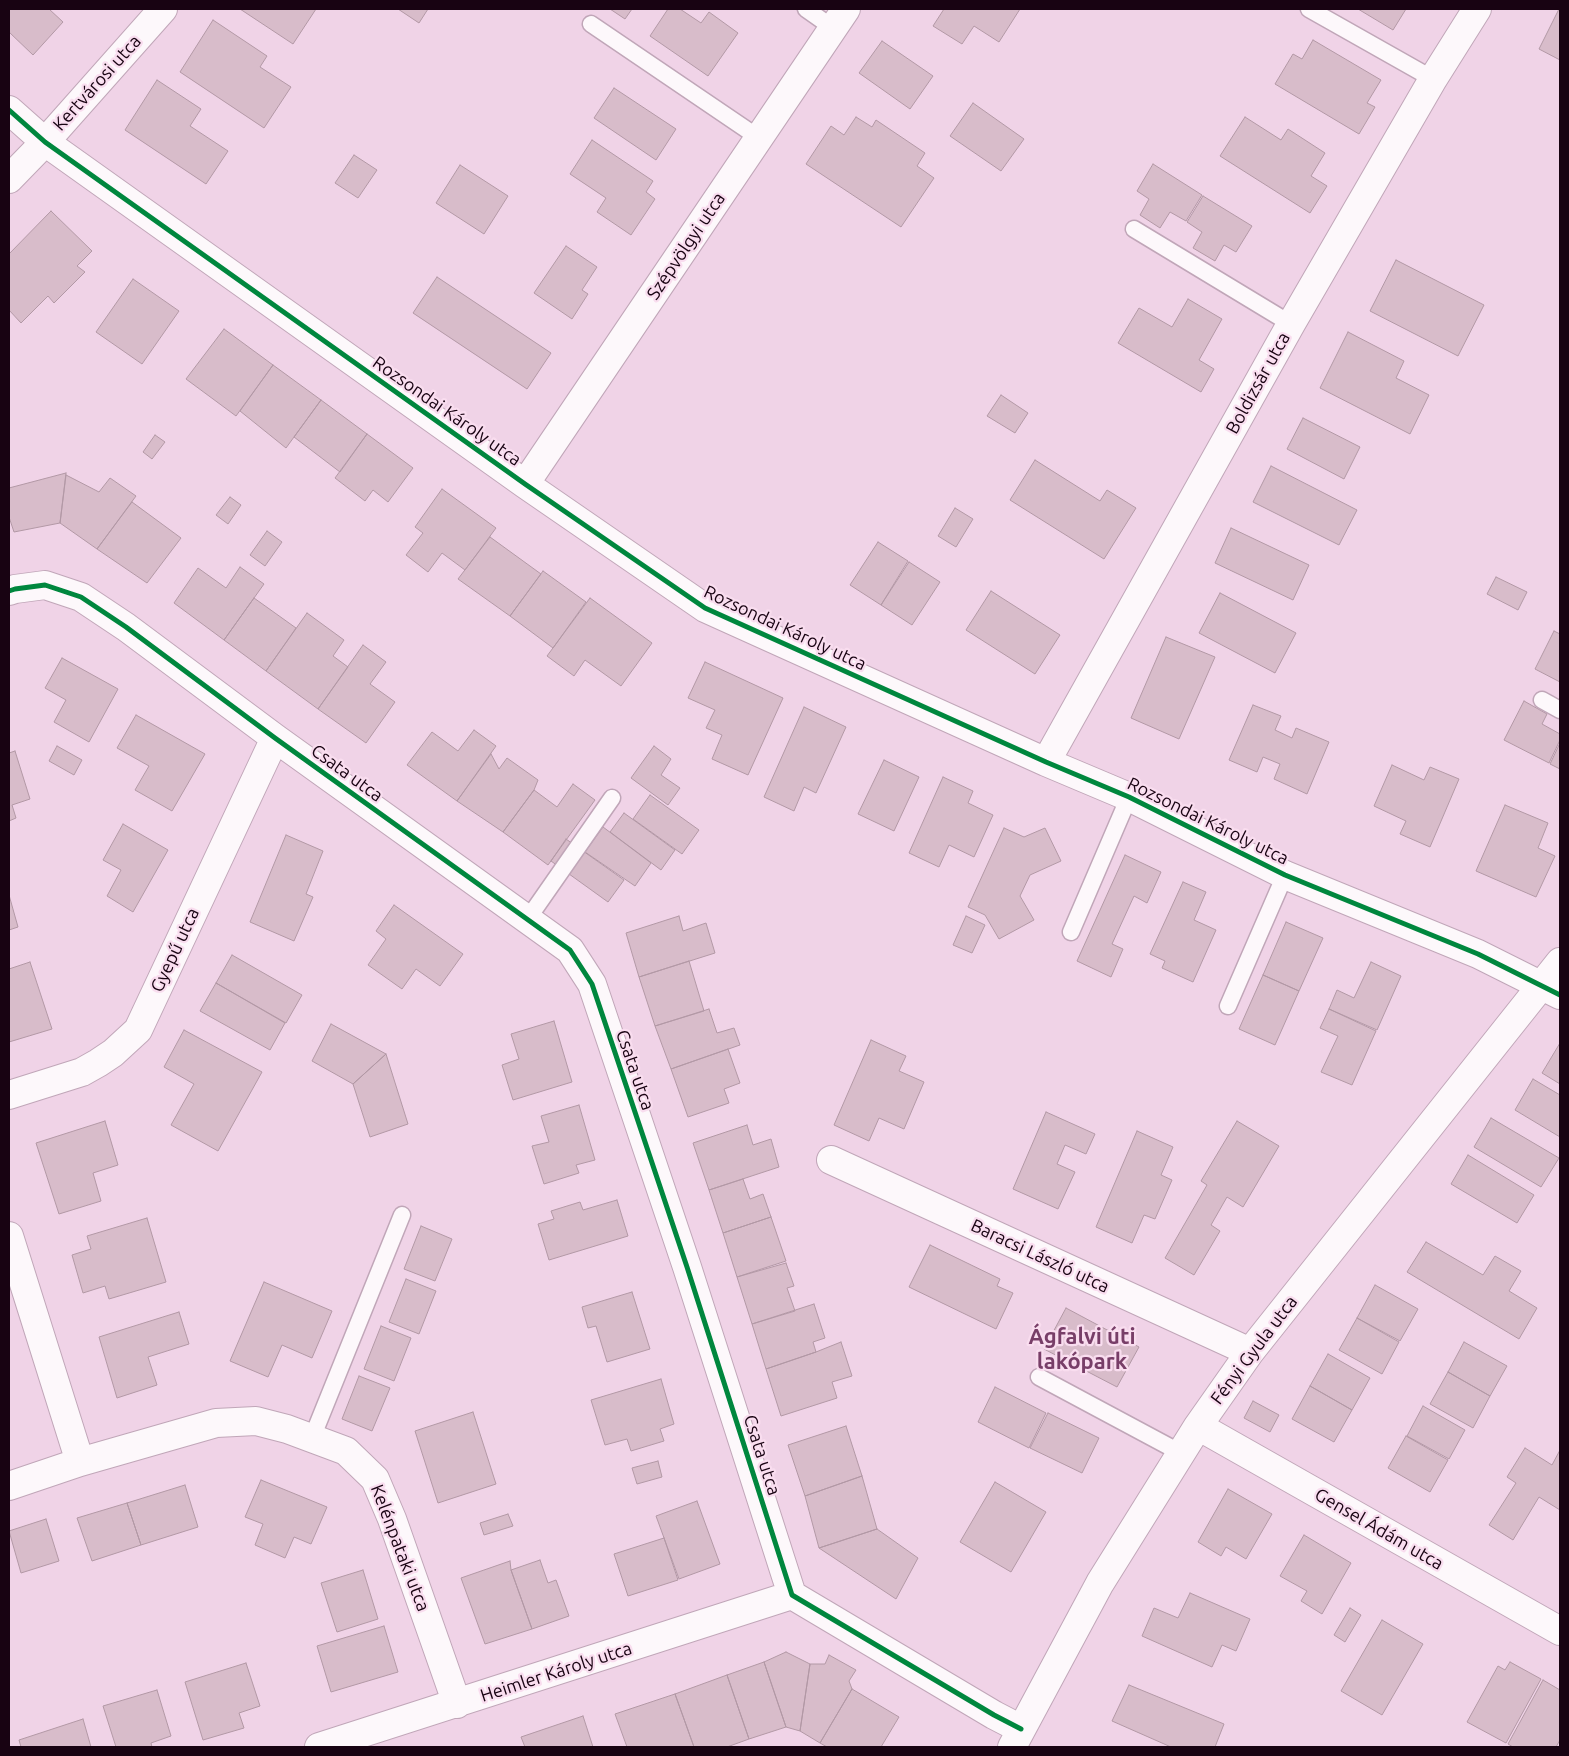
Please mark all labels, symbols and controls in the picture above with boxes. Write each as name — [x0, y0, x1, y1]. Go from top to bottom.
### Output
street label: Kertvárosi utca — [48, 31, 146, 135]
street label: Szépvölgyi utca — [642, 188, 730, 304]
street label: Boldizsár utca — [1221, 328, 1295, 438]
street label: Rozsondai Károly utca — [368, 351, 526, 471]
street label: Rozsondai Károly utca — [700, 581, 870, 675]
street label: Csata utca — [307, 740, 387, 806]
street label: Rozsondai Károly utca — [1124, 773, 1292, 869]
street label: Gyepű utca — [146, 905, 204, 995]
street label: Csata utca — [611, 1027, 659, 1113]
street label: Baracsi László utca — [967, 1214, 1113, 1298]
street label: Fényi Gyula utca — [1206, 1291, 1302, 1409]
district label: Ágfalvi úti lakópark — [1028, 1324, 1136, 1375]
street label: Csata utca — [739, 1412, 785, 1498]
street label: Kelénpataki utca — [366, 1482, 434, 1614]
street label: Gensel Ádám utca — [1311, 1483, 1447, 1575]
street label: Heimler Károly utca — [478, 1637, 634, 1707]

